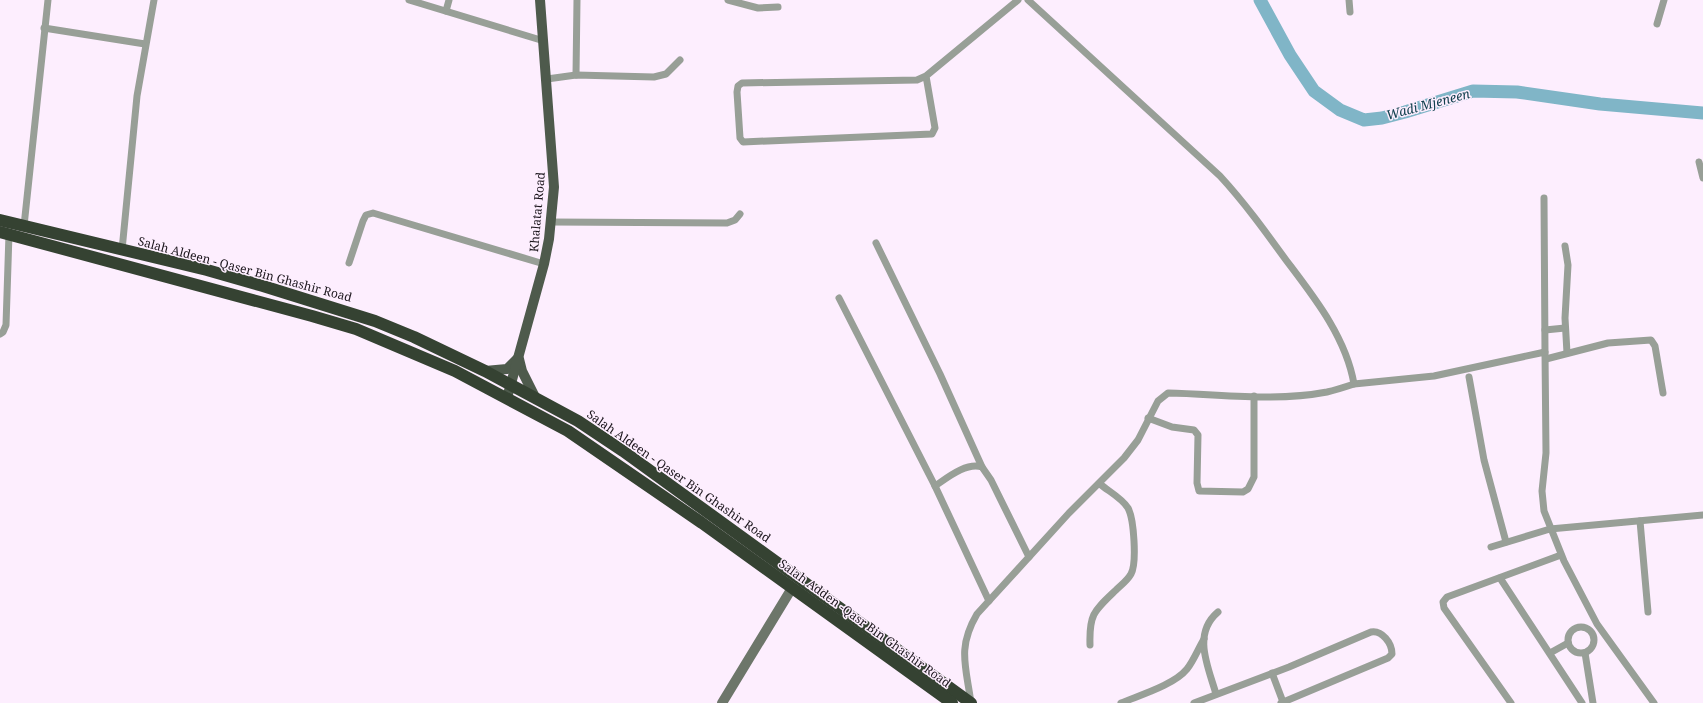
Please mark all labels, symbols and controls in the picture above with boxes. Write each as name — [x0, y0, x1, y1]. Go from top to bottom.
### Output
water label: Wadi Mjeneen — [1384, 84, 1472, 124]
street label: Khalatat Road — [525, 171, 549, 253]
street label: Salah Aldeen - Qaser Bin Ghashir Road — [136, 232, 354, 306]
street label: Salah Aldeen - Qaser Bin Ghashir Road — [584, 406, 775, 547]
street label: Salah Adden -Qasr Bin Ghashir Road — [776, 555, 955, 691]

